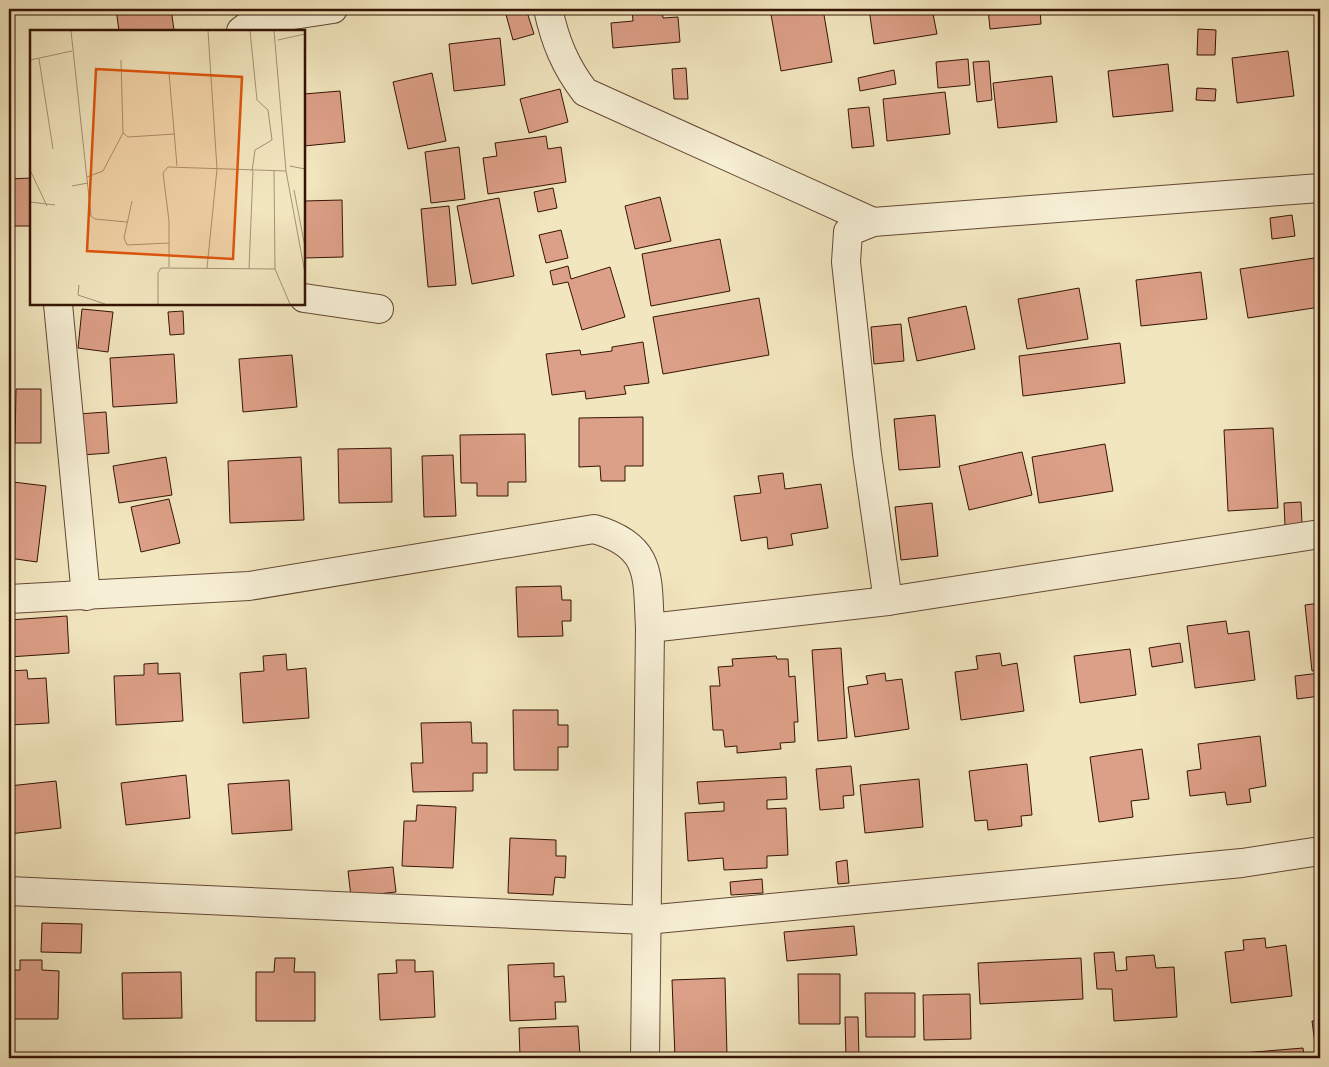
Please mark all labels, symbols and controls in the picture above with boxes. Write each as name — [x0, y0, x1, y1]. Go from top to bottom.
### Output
inset map — [30, 30, 305, 305]

